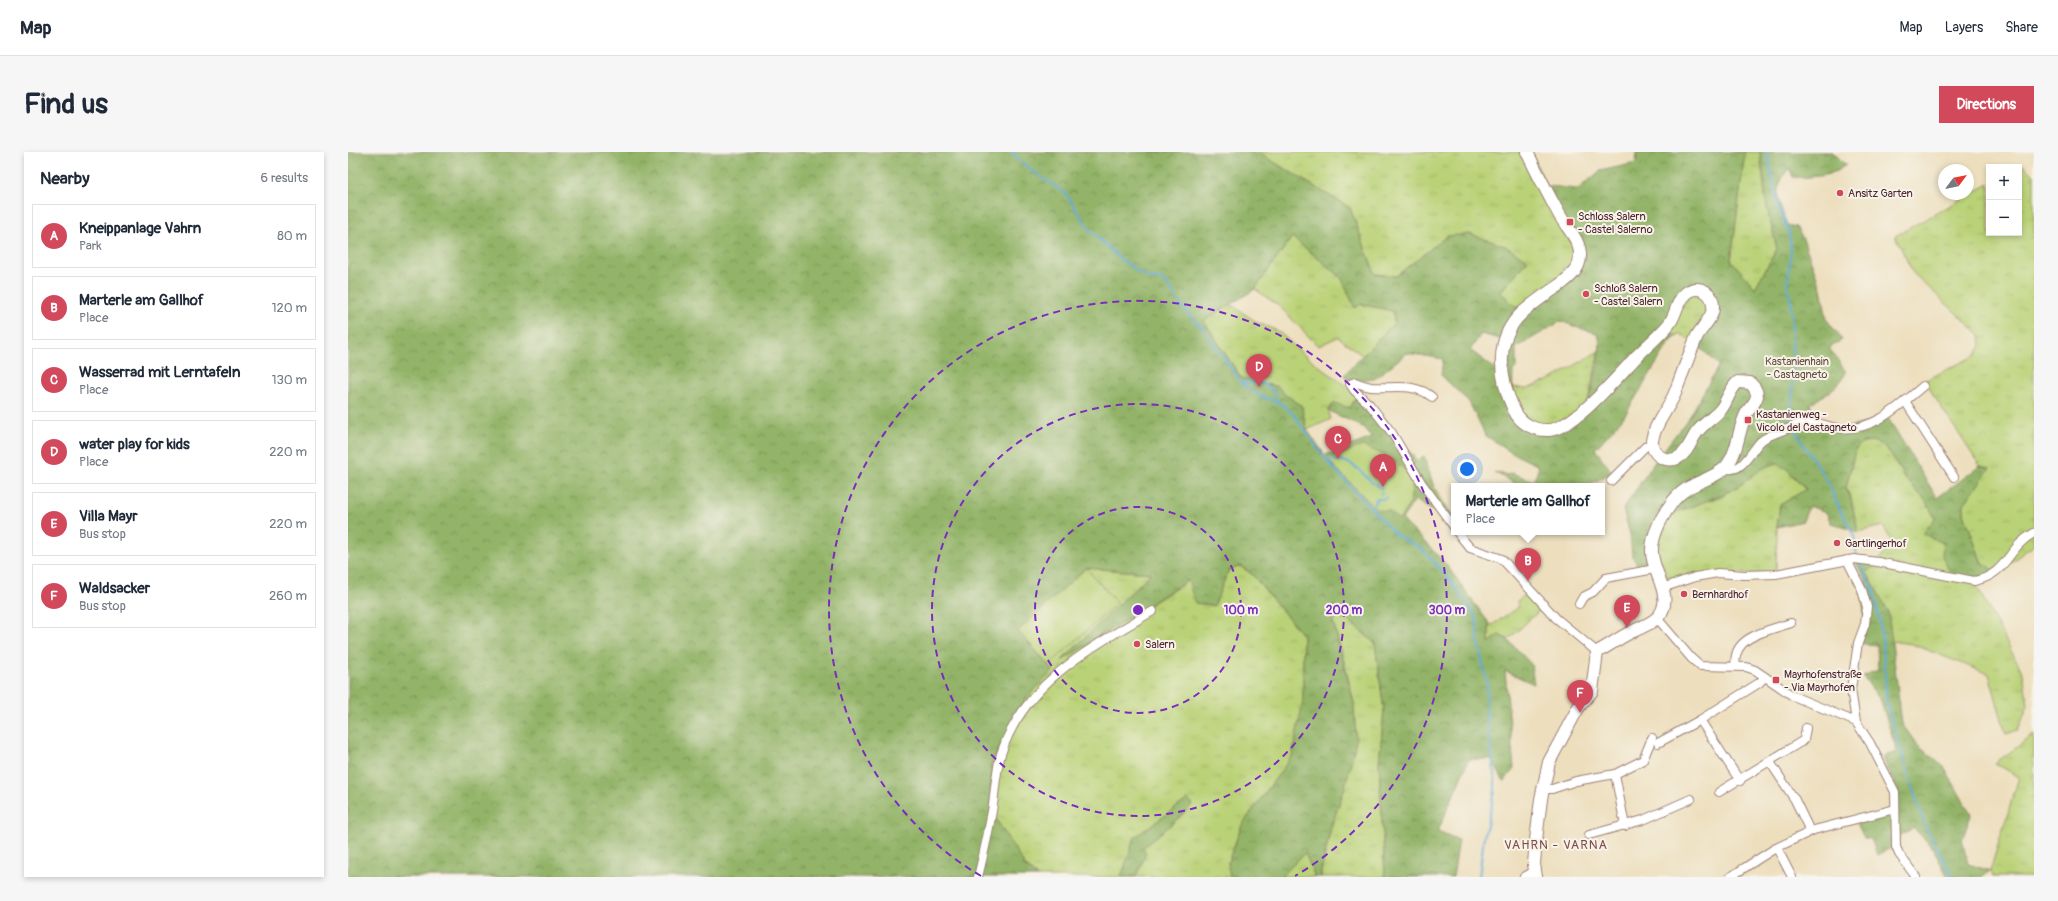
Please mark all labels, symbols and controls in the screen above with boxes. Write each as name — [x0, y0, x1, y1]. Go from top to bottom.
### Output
text: Map — [20, 16, 51, 40]
text: Map — [1900, 19, 1923, 36]
text: Layers — [1945, 19, 1983, 36]
text: Share — [2005, 19, 2038, 36]
button: Directions — [1939, 86, 2034, 123]
text: Find us — [24, 87, 108, 122]
north arrow — [1938, 164, 1974, 200]
map controls — [1986, 164, 2022, 236]
button: + — [1986, 164, 2022, 200]
text: Nearby — [40, 168, 89, 189]
text: 6 results — [261, 170, 308, 186]
place label: Ansitz Garten — [1848, 187, 1913, 200]
marker: Ansitz Garten — [1835, 188, 1845, 198]
button: − — [1986, 200, 2022, 236]
place label: Schloss Salern - Castel Salerno — [1578, 210, 1653, 236]
marker: Schloss Salern - Castel Salerno — [1565, 217, 1575, 227]
text: Kneippanlage Vahrn — [79, 219, 201, 238]
text: A — [50, 228, 58, 244]
text: 80 m — [277, 228, 307, 244]
text: Park — [79, 238, 102, 254]
place label: Schloß Salern - Castel Salern — [1594, 282, 1662, 308]
marker: Schloß Salern - Castel Salern — [1581, 289, 1591, 299]
text: Marterle am Gallhof — [79, 291, 204, 310]
text: B — [50, 300, 58, 316]
text: 120 m — [271, 300, 307, 316]
text: Place — [79, 310, 108, 326]
pin: D — [1246, 354, 1272, 387]
park label: Kastanienhain - Castagneto — [1765, 355, 1829, 381]
text: Wasserrad mit Lerntafeln — [79, 363, 240, 382]
text: C — [50, 372, 58, 388]
text: 130 m — [271, 372, 307, 388]
text: Place — [79, 382, 108, 398]
place label: Kastanienweg - Vicolo del Castagneto — [1756, 408, 1857, 434]
marker: Kastanienweg - Vicolo del Castagneto — [1743, 415, 1753, 425]
pin: C — [1325, 426, 1351, 459]
text: water play for kids — [79, 435, 190, 454]
text: D — [50, 444, 58, 460]
text: 220 m — [269, 444, 307, 460]
text: Place — [79, 454, 108, 470]
pin: A — [1370, 454, 1396, 487]
your location — [1457, 459, 1477, 479]
popup — [1451, 483, 1605, 535]
text: Marterle am Gallhof — [1466, 492, 1590, 511]
text: Villa Mayr — [79, 507, 138, 526]
text: Place — [1466, 511, 1495, 527]
text: E — [51, 516, 57, 532]
text: 220 m — [269, 516, 307, 532]
text: Bus stop — [79, 526, 126, 542]
place label: Gartlingerhof — [1845, 537, 1907, 550]
marker: Gartlingerhof — [1832, 538, 1842, 548]
pin: B — [1515, 548, 1541, 581]
text: Waldsacker — [79, 579, 150, 598]
text: F — [50, 588, 58, 604]
text: 260 m — [269, 588, 307, 604]
place label: Bernhardhof — [1692, 588, 1749, 601]
marker: Bernhardhof — [1679, 589, 1689, 599]
pin: E — [1614, 595, 1640, 628]
text: Bus stop — [79, 598, 126, 614]
centre of rings — [1131, 603, 1145, 617]
text: 100 m — [1224, 603, 1259, 618]
text: 200 m — [1326, 603, 1363, 618]
text: 300 m — [1429, 603, 1466, 618]
place label: Salern — [1145, 638, 1175, 651]
marker: Salern — [1132, 639, 1142, 649]
place label: Mayrhofenstraße - Via Mayrhofen — [1784, 668, 1862, 694]
marker: Mayrhofenstraße - Via Mayrhofen — [1771, 675, 1781, 685]
pin: F — [1567, 680, 1593, 713]
district label: VAHRN - VARNA — [1504, 837, 1608, 853]

